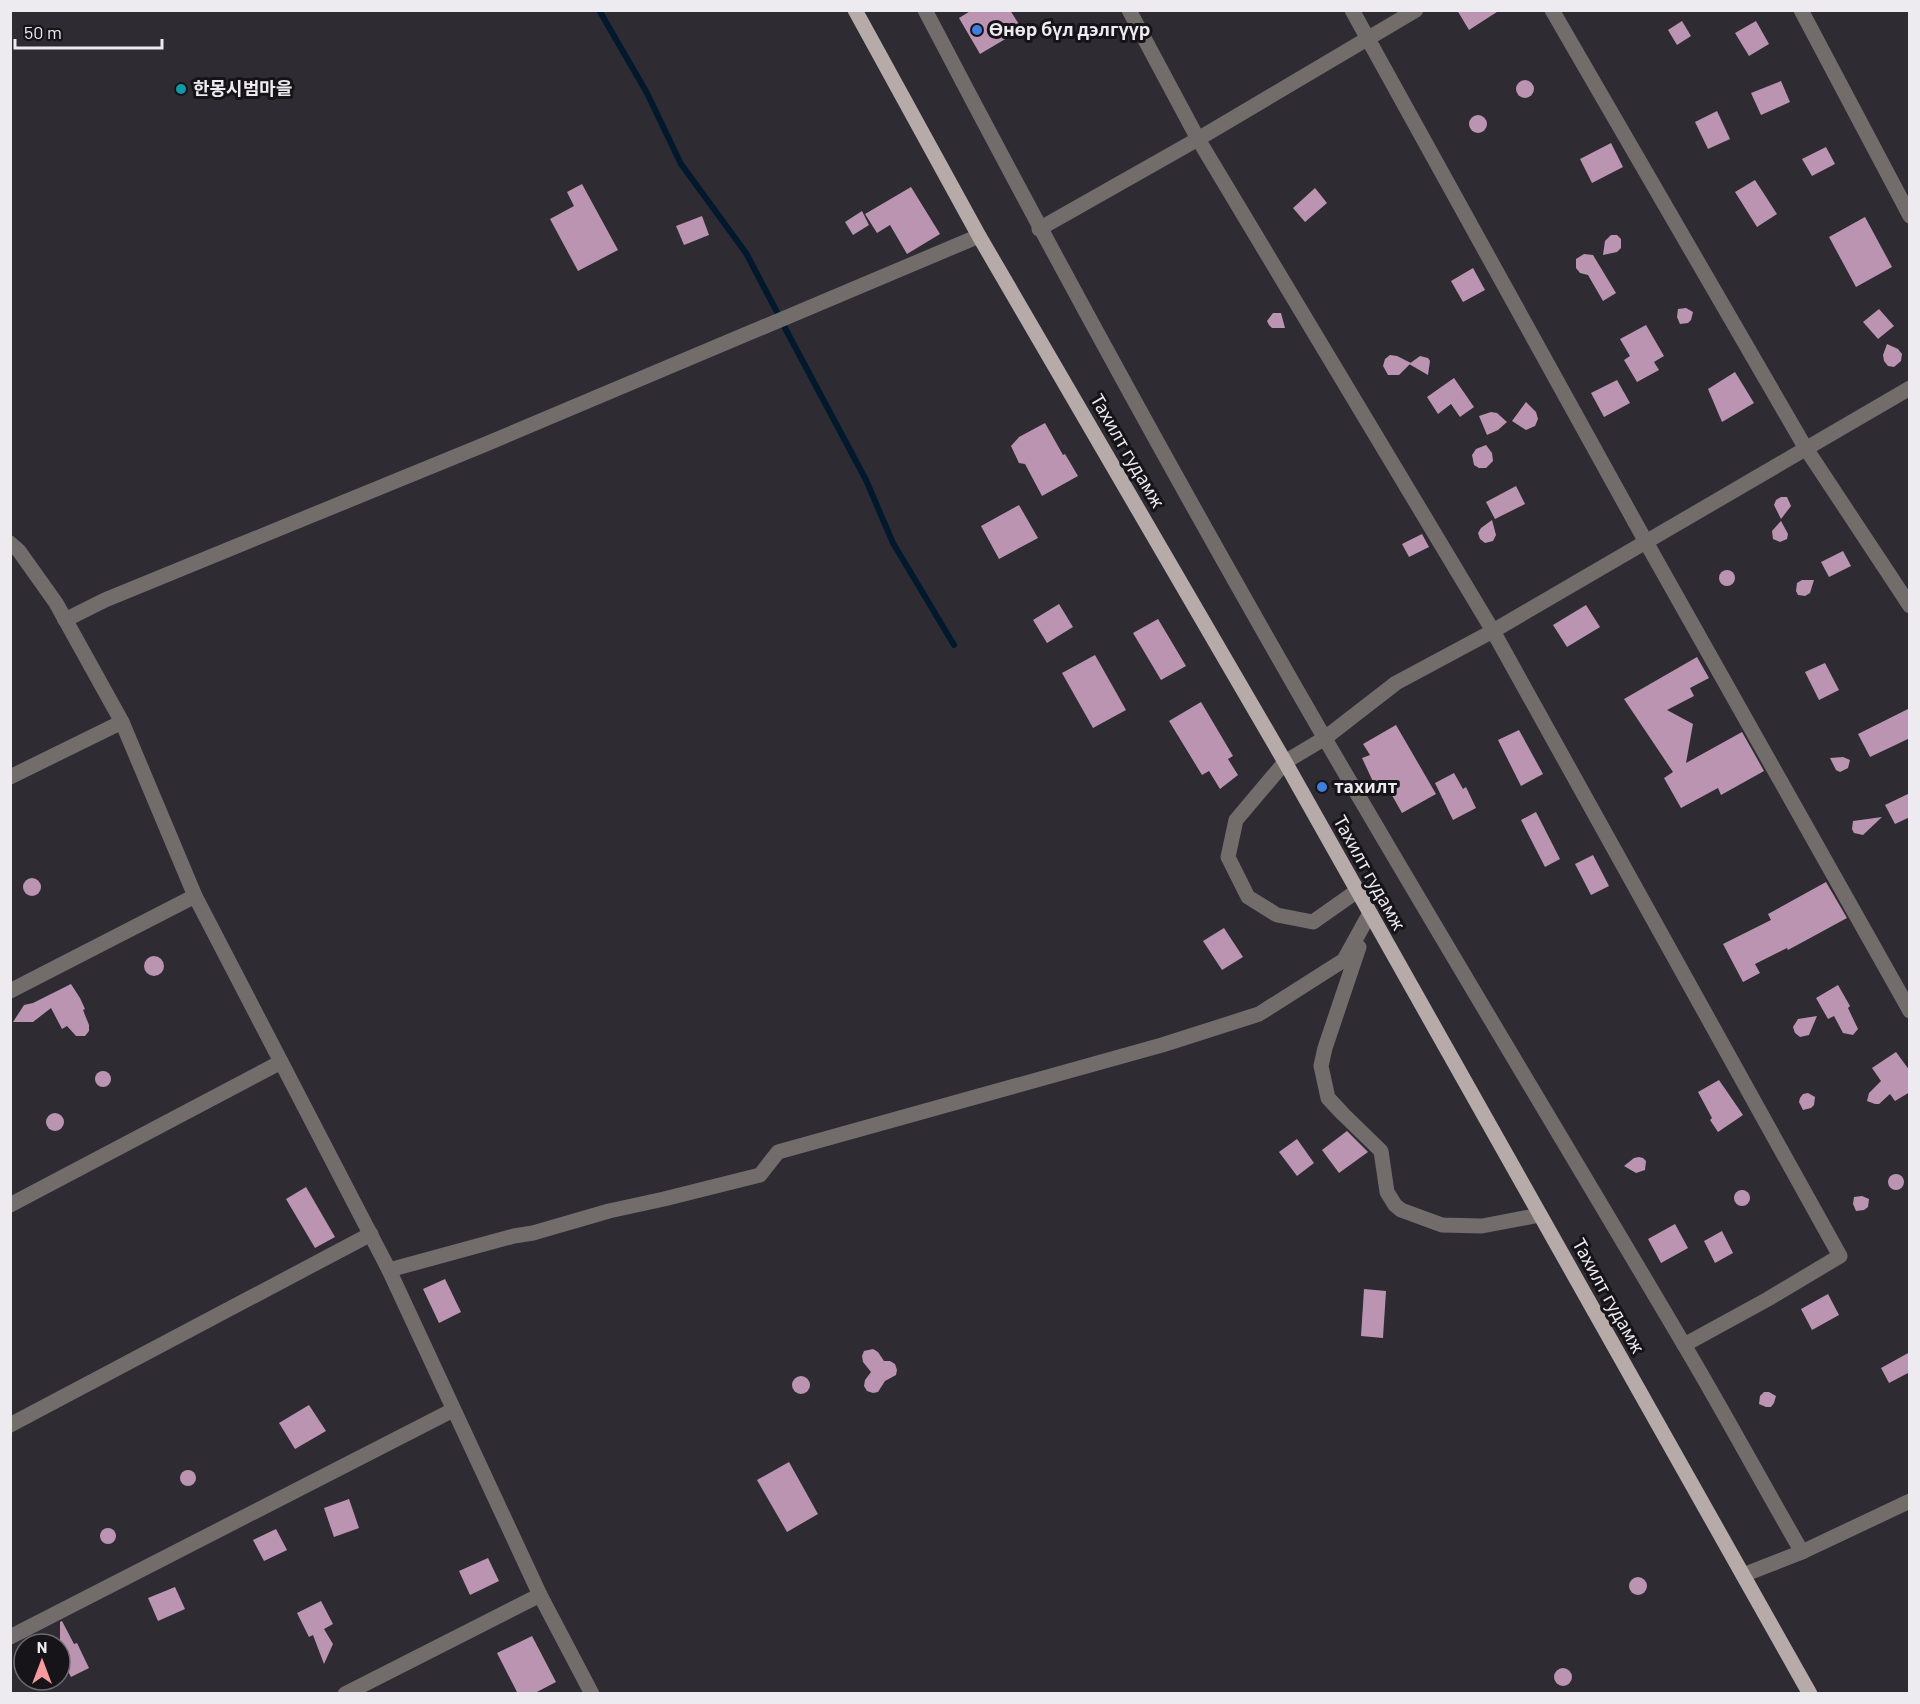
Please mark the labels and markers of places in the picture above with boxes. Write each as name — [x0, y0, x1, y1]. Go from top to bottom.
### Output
place label: Өнөр бүл дэлгүүр — [989, 18, 1150, 40]
marker: Өнөр бүл дэлгүүр — [970, 23, 984, 37]
place label: 한몽시범마을 — [193, 77, 292, 99]
marker: 한몽시범마을 — [174, 82, 188, 96]
place label: тахилт — [1334, 775, 1397, 797]
marker: тахилт — [1315, 780, 1329, 794]

